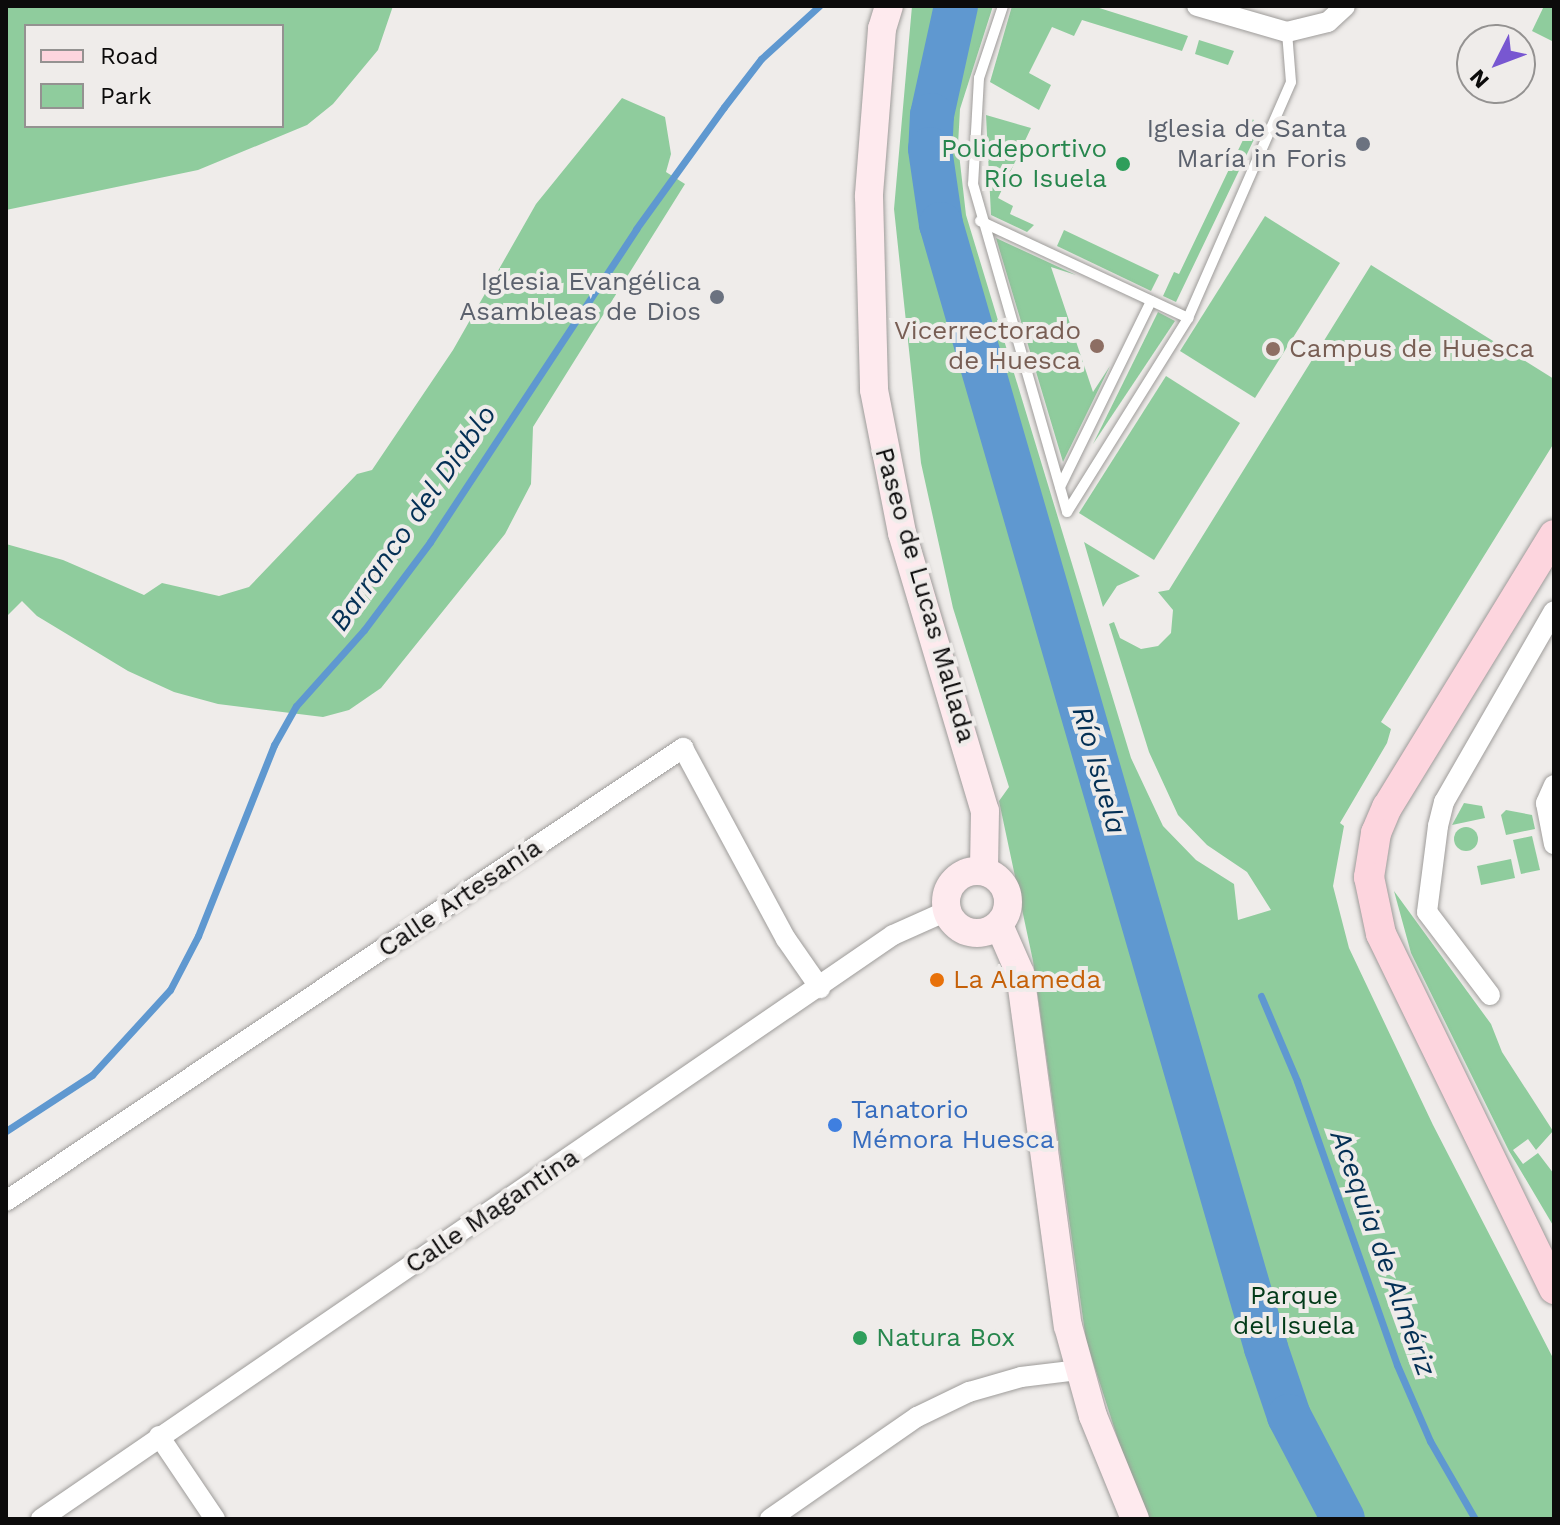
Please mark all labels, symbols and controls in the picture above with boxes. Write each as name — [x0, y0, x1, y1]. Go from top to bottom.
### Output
legend — [24, 24, 284, 128]
north arrow — [1456, 24, 1536, 104]
text: Road — [100, 42, 159, 70]
text: N — [1465, 65, 1494, 93]
text: Park — [100, 82, 152, 110]
place label: Iglesia de Santa María in Foris — [1146, 113, 1347, 174]
place label: Polideportivo Río Isuela — [941, 133, 1107, 194]
marker: Iglesia de Santa María in Foris — [1354, 135, 1372, 153]
marker: Polideportivo Río Isuela — [1114, 155, 1132, 173]
place label: Iglesia Evangélica Asambleas de Dios — [459, 266, 701, 328]
marker: Iglesia Evangélica Asambleas de Dios — [708, 288, 726, 306]
place label: Vicerrectorado de Huesca — [894, 315, 1081, 376]
place label: Campus de Huesca — [1289, 333, 1534, 365]
marker: Vicerrectorado de Huesca — [1088, 337, 1106, 355]
marker: Campus de Huesca — [1264, 340, 1282, 358]
water label: Barranco del Diablo — [322, 398, 504, 638]
street label: Paseo de Lucas Mallada — [868, 444, 982, 746]
water label: Río Isuela — [1065, 702, 1133, 838]
street label: Calle Artesanía — [372, 832, 548, 964]
place label: La Alameda — [953, 964, 1103, 996]
marker: La Alameda — [928, 971, 946, 989]
place label: Tanatorio Mémora Huesca — [851, 1094, 1055, 1156]
marker: Tanatorio Mémora Huesca — [826, 1116, 844, 1134]
water label: Acequia de Almériz — [1323, 1125, 1443, 1381]
street label: Calle Magantina — [399, 1142, 585, 1280]
park label: Parque del Isuela — [1232, 1280, 1356, 1342]
place label: Natura Box — [876, 1322, 1016, 1354]
marker: Natura Box — [851, 1329, 869, 1347]

